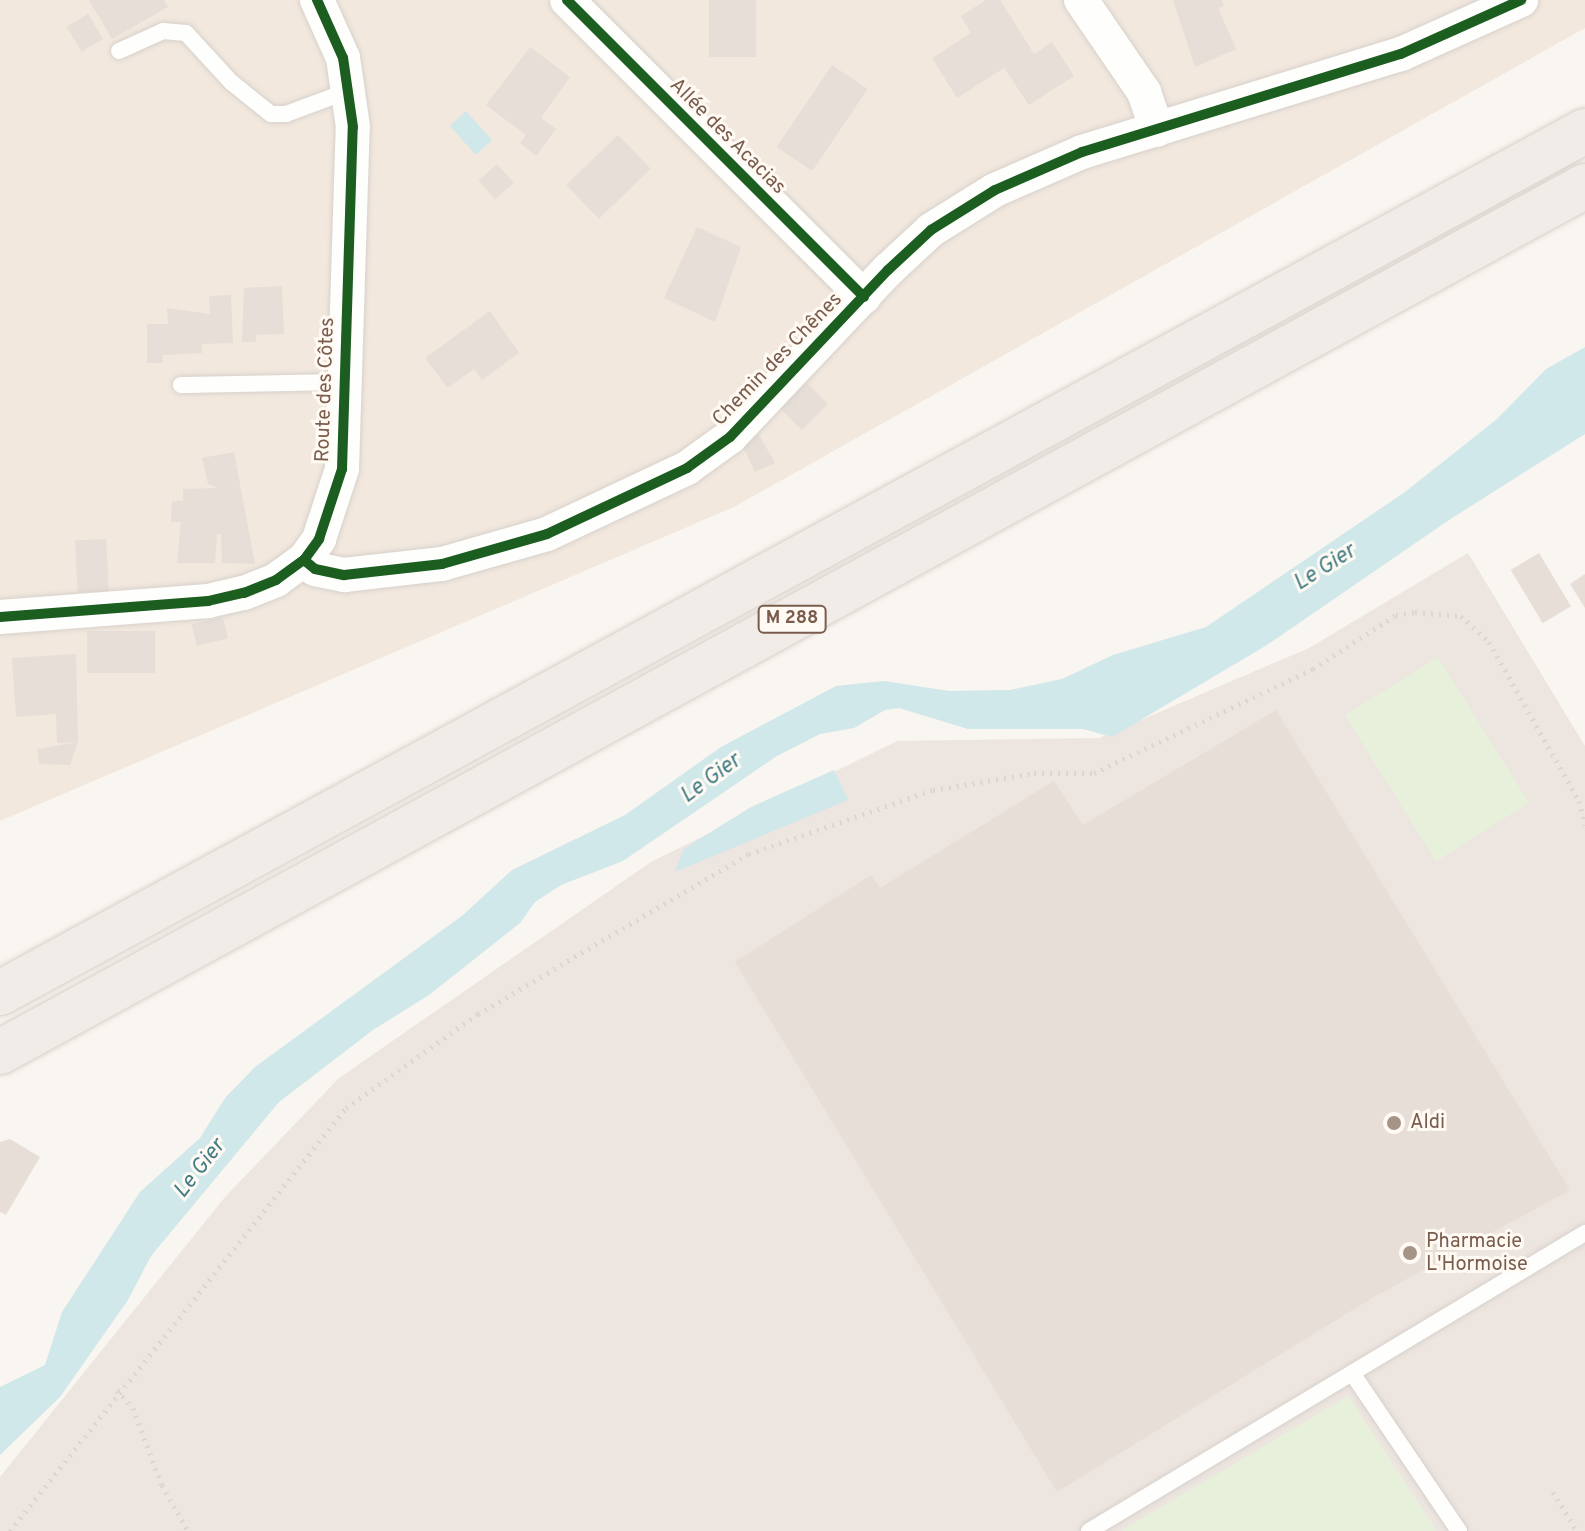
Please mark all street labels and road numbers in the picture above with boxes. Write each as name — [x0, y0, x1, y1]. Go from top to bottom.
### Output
street label: Allée des Acacias — [664, 74, 790, 200]
street label: Chemin des Chênes — [708, 288, 848, 432]
street label: Route des Côtes — [311, 317, 341, 463]
road number: M 288 — [756, 605, 828, 633]

